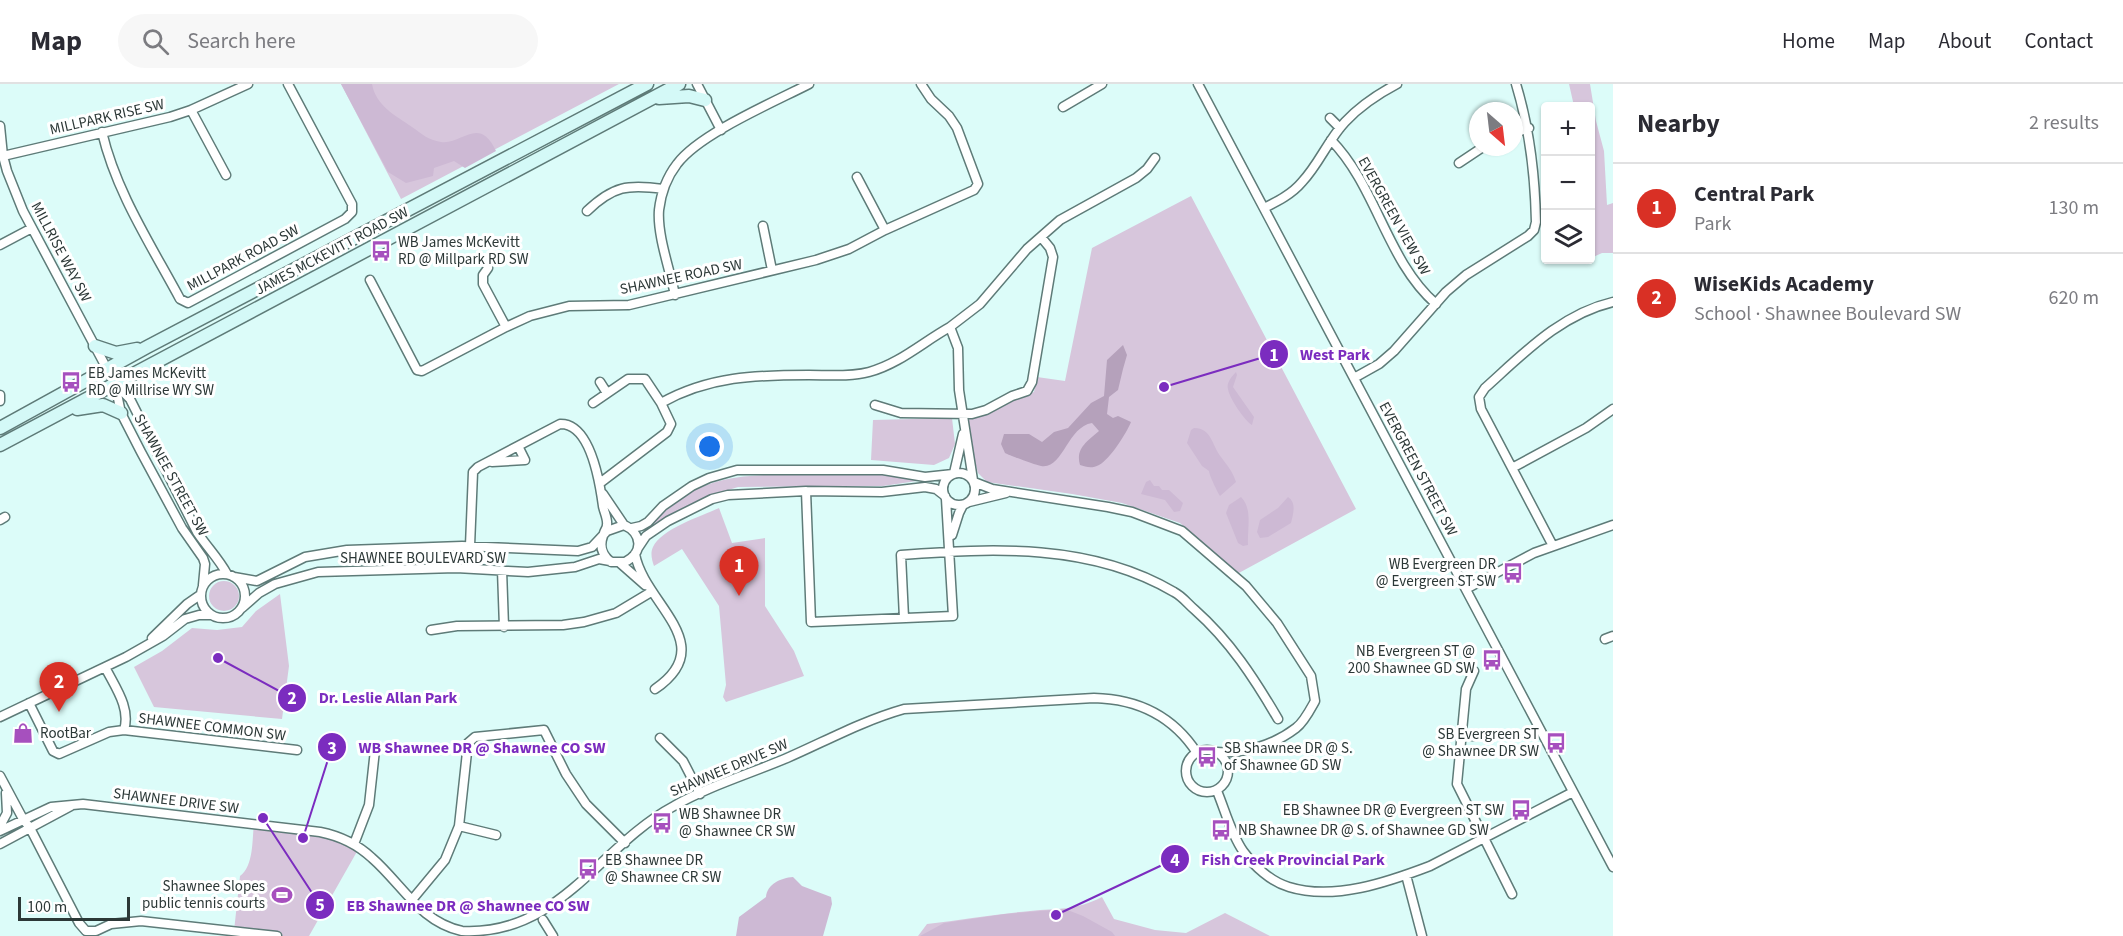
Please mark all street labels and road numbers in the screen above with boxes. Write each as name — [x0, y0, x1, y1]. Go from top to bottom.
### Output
street label: MILLPARK RISE SW — [48, 94, 166, 140]
street label: EVERGREEN VIEW SW — [1353, 153, 1435, 279]
street label: MILLRISE WAY SW — [26, 198, 96, 306]
street label: JAMES MCKEVITT ROAD SW — [252, 202, 412, 300]
street label: MILLPARK ROAD SW — [183, 219, 303, 296]
street label: SHAWNEE ROAD SW — [618, 254, 744, 300]
street label: EVERGREEN STREET SW — [1374, 398, 1462, 540]
street label: SHAWNEE STREET SW — [129, 410, 214, 540]
street label: SHAWNEE BOULEVARD SW — [340, 548, 506, 569]
street label: SHAWNEE COMMON SW — [137, 708, 287, 747]
street label: SHAWNEE DRIVE SW — [667, 734, 791, 802]
street label: SHAWNEE DRIVE SW — [112, 783, 240, 819]

